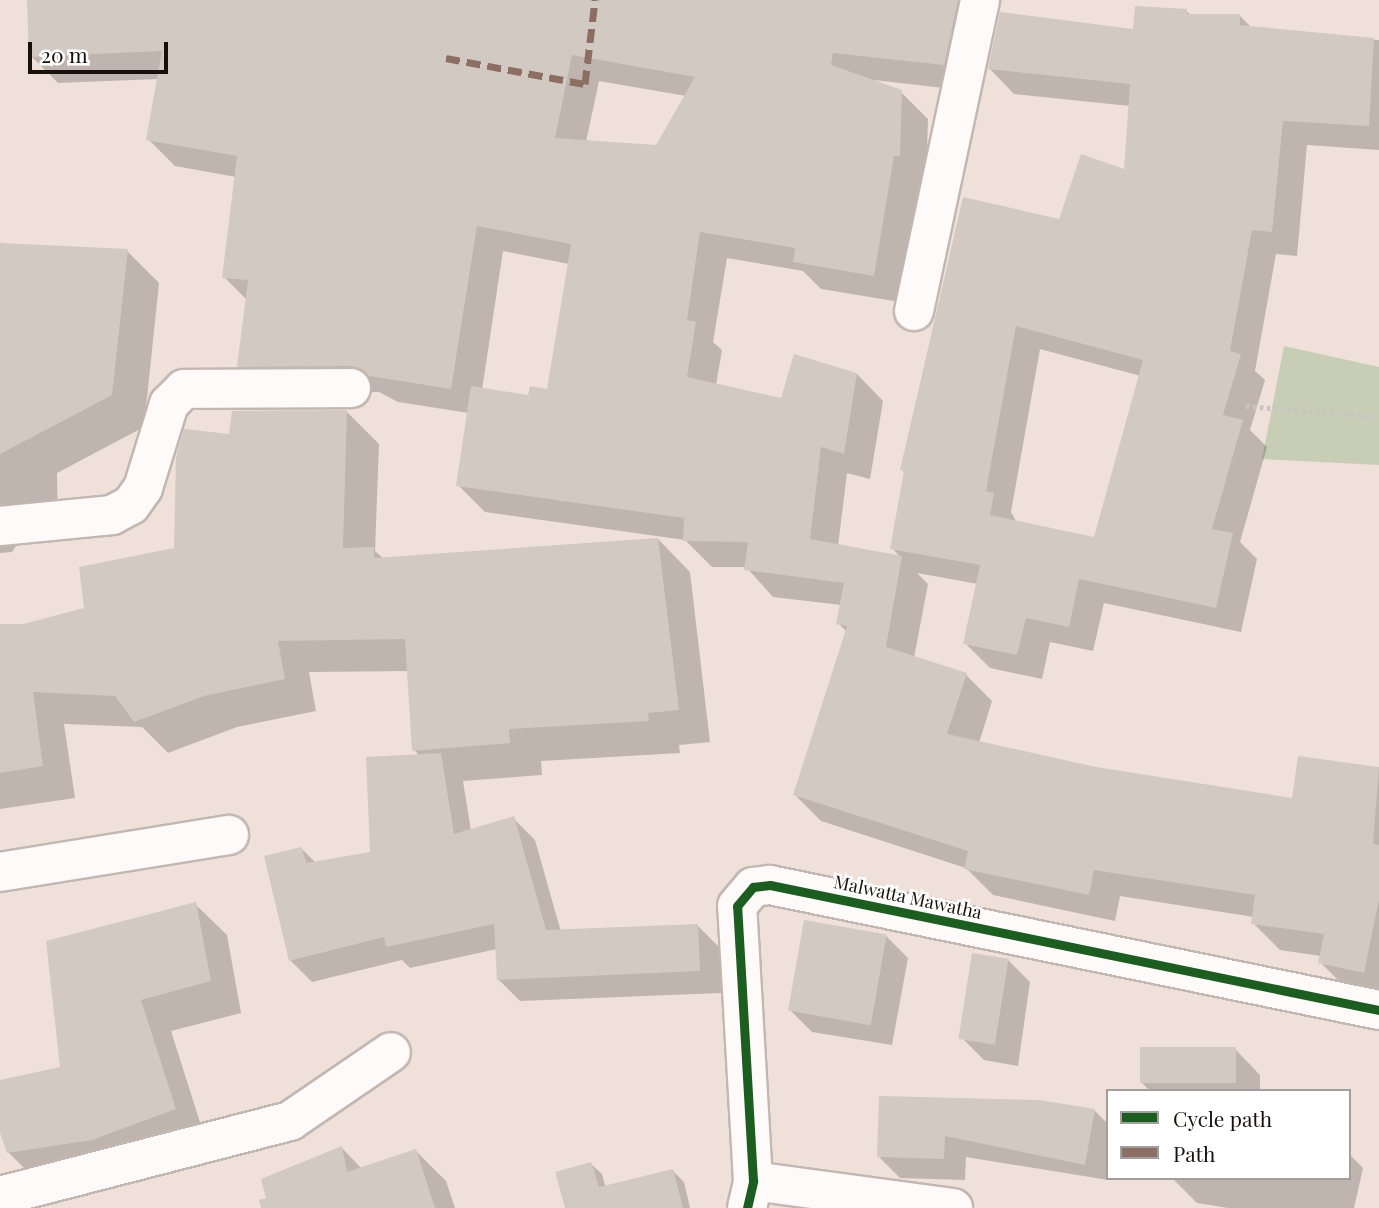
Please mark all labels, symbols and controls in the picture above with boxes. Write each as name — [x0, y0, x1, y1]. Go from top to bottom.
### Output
scale bar — [32, 28, 172, 72]
text: 20 m — [41, 40, 88, 68]
street label: Malwatta Mawatha — [832, 871, 984, 923]
legend — [1106, 1089, 1351, 1180]
text: Cycle path — [1173, 1104, 1272, 1132]
text: Path — [1173, 1139, 1215, 1167]

